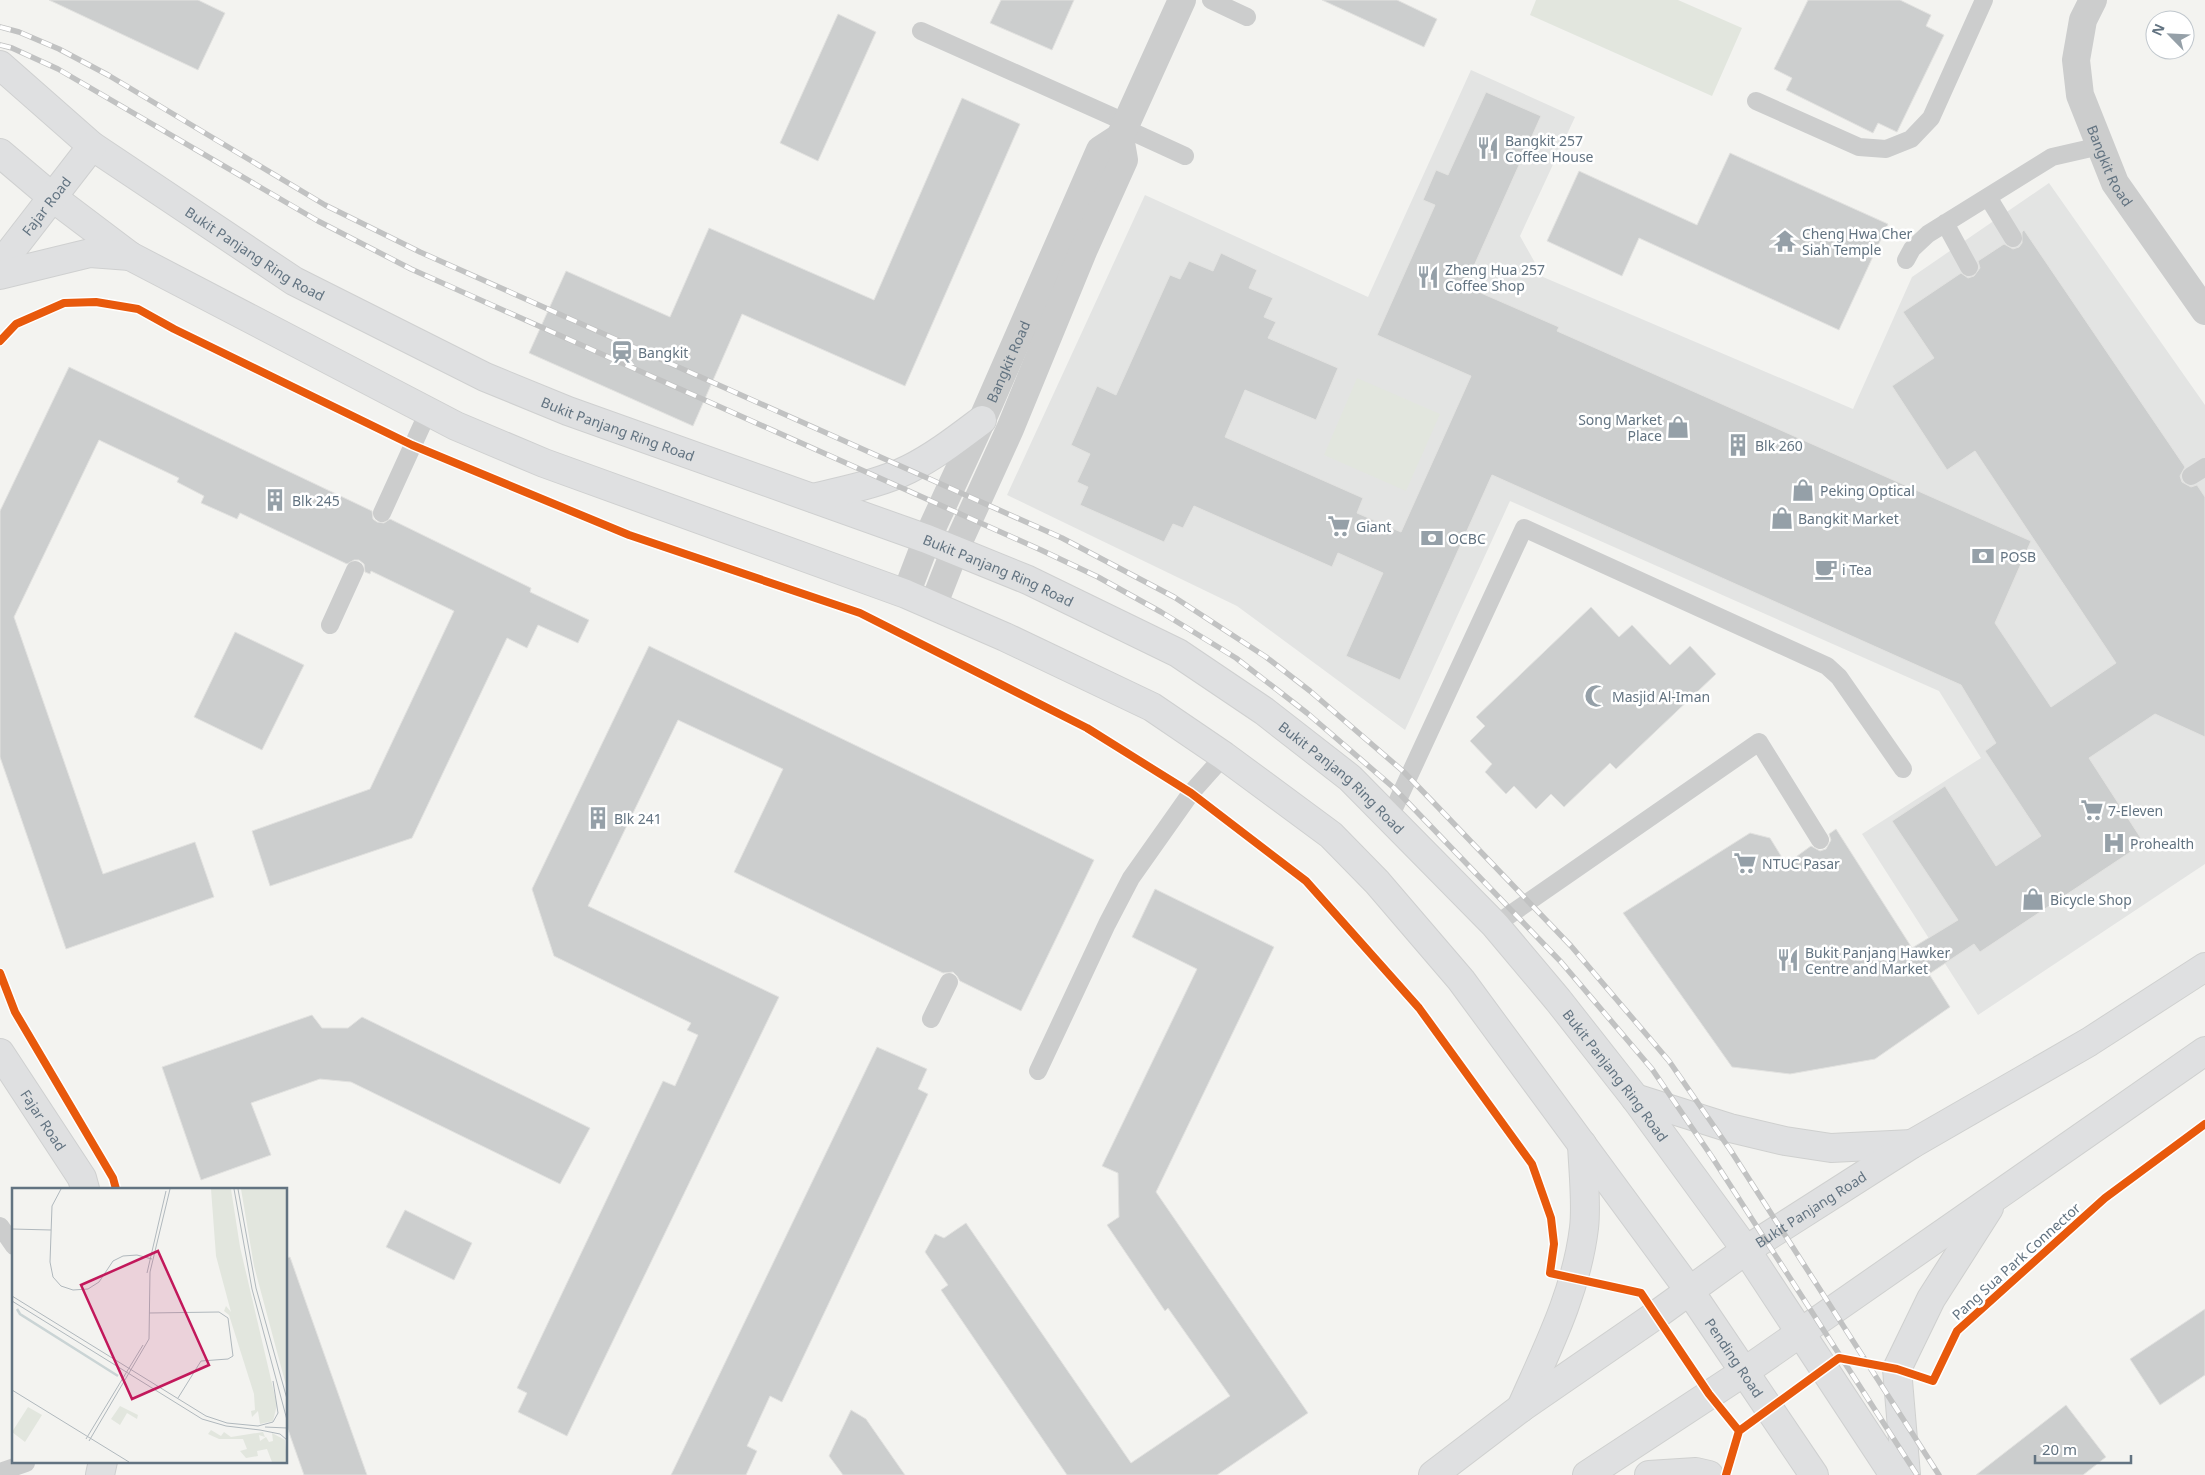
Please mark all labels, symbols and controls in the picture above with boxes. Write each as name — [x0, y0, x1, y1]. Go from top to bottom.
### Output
north arrow — [2145, 10, 2195, 60]
text: N — [2147, 20, 2169, 39]
street label: Bangkit Road — [2083, 122, 2138, 210]
place label: Bangkit 257 Coffee House — [1505, 131, 1594, 166]
restaurant icon: Bangkit 257 Coffee House — [1475, 135, 1501, 161]
street label: Fajar Road — [17, 172, 75, 239]
street label: Bukit Panjang Ring Road — [182, 202, 328, 305]
place label: Cheng Hwa Cher Siah Temple — [1802, 224, 1913, 259]
temple icon: Cheng Hwa Cher Siah Temple — [1772, 228, 1798, 254]
place label: Zheng Hua 257 Coffee Shop — [1445, 260, 1545, 295]
restaurant icon: Zheng Hua 257 Coffee Shop — [1415, 264, 1441, 290]
street label: Bangkit Road — [981, 317, 1034, 405]
station icon: Bangkit — [609, 339, 635, 365]
place label: Bangkit — [638, 343, 688, 362]
street label: Bukit Panjang Ring Road — [539, 392, 697, 465]
place label: Song Market Place — [1578, 410, 1662, 445]
shop icon: Song Market Place — [1665, 414, 1691, 440]
building icon: Blk 260 — [1725, 432, 1751, 458]
place label: Blk 260 — [1755, 436, 1803, 455]
shop icon: Peking Optical — [1790, 477, 1816, 503]
place label: Peking Optical — [1820, 481, 1915, 500]
building icon: Blk 245 — [262, 487, 288, 513]
place label: Blk 245 — [292, 491, 340, 510]
shop icon: Bangkit Market — [1769, 505, 1795, 531]
place label: Bangkit Market — [1798, 509, 1899, 528]
supermarket icon: Giant — [1326, 513, 1352, 539]
place label: Giant — [1356, 517, 1391, 536]
bank icon: OCBC — [1419, 525, 1445, 551]
street label: Bukit Panjang Ring Road — [921, 529, 1077, 610]
place label: OCBC — [1448, 529, 1486, 548]
bank icon: POSB — [1970, 543, 1996, 569]
place label: POSB — [2000, 547, 2036, 566]
cafe icon: i Tea — [1813, 556, 1839, 582]
place label: i Tea — [1842, 560, 1872, 579]
mosque icon: Masjid Al-Iman — [1583, 683, 1609, 709]
place label: Masjid Al-Iman — [1612, 687, 1710, 706]
street label: Bukit Panjang Ring Road — [1275, 717, 1409, 838]
supermarket icon: 7-Eleven — [2079, 797, 2105, 823]
place label: 7-Eleven — [2108, 801, 2163, 820]
building icon: Blk 241 — [585, 805, 611, 831]
place label: Blk 241 — [614, 809, 662, 828]
hospital icon: Prohealth — [2101, 830, 2127, 856]
place label: Prohealth — [2130, 834, 2194, 853]
supermarket icon: NTUC Pasar — [1732, 850, 1758, 876]
place label: NTUC Pasar — [1762, 854, 1840, 873]
shop icon: Bicycle Shop — [2020, 886, 2046, 912]
place label: Bicycle Shop — [2050, 890, 2132, 909]
place label: Bukit Panjang Hawker Centre and Market — [1805, 943, 1950, 978]
restaurant icon: Bukit Panjang Hawker Centre and Market — [1775, 947, 1801, 973]
street label: Bukit Panjang Ring Road — [1559, 1005, 1673, 1145]
street label: Fajar Road — [17, 1086, 71, 1154]
street label: Bukit Panjang Road — [1751, 1166, 1870, 1251]
inset map — [12, 1188, 288, 1462]
street label: Pang Sua Park Connector — [1948, 1198, 2085, 1324]
street label: Pending Road — [1701, 1314, 1768, 1401]
scale bar — [2035, 1432, 2131, 1464]
text: 20 m — [2042, 1439, 2077, 1459]

